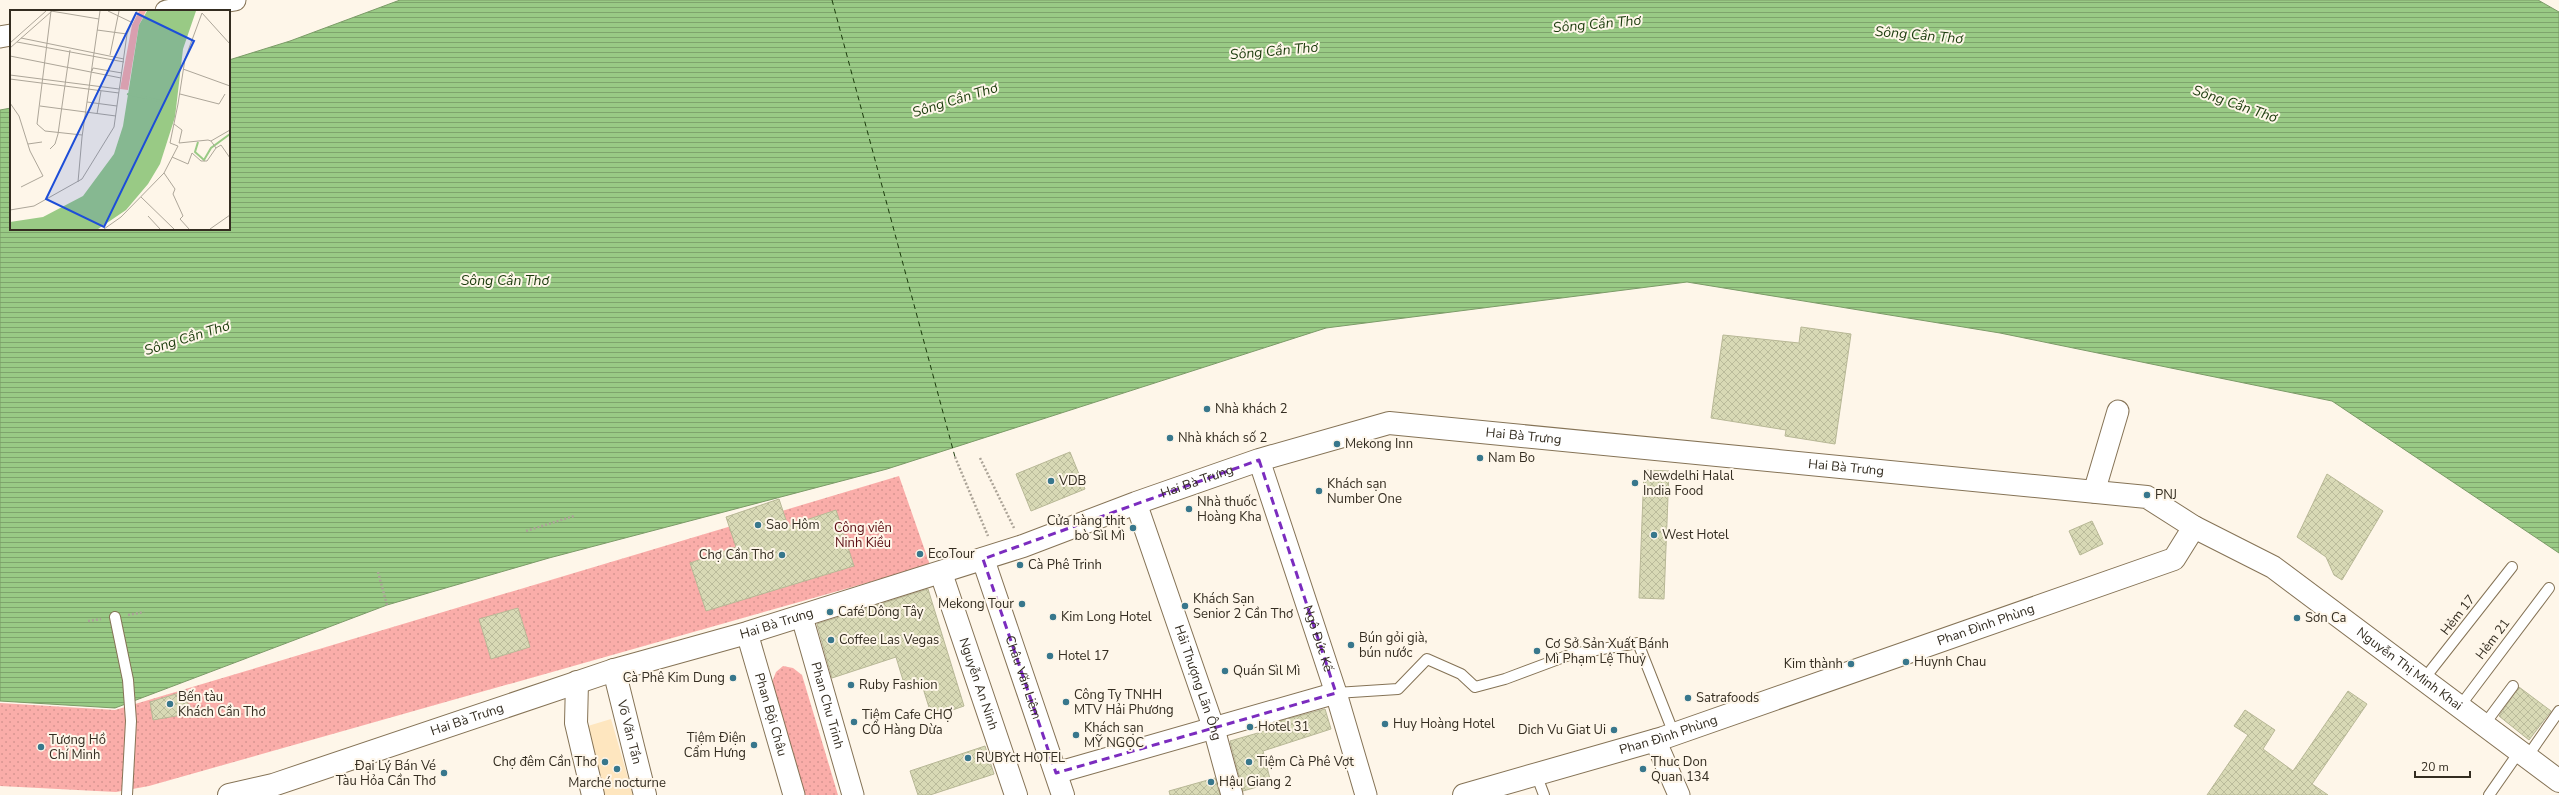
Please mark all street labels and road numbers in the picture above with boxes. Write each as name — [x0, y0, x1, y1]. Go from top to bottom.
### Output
street label: Hai Bà Trưng — [1485, 423, 1562, 449]
street label: Hai Bà Trưng — [1807, 455, 1885, 480]
street label: Hai Bà Trưng — [1158, 461, 1236, 503]
street label: Hẻm 17 — [2436, 591, 2480, 639]
street label: Phan Đình Phùng — [1935, 600, 2037, 650]
street label: Ngô Đức Kế — [1299, 603, 1337, 674]
street label: Hai Bà Trưng — [738, 604, 816, 644]
street label: Hẻm 21 — [2472, 615, 2514, 663]
street label: Hải Thượng Lãn Ông — [1170, 622, 1226, 742]
street label: Nguyễn Thị Minh Khai — [2353, 623, 2466, 715]
street label: Châu Văn Liêm — [1001, 633, 1046, 722]
street label: Nguyễn An Ninh — [954, 635, 1002, 732]
street label: Phan Chu Trinh — [806, 660, 848, 751]
street label: Phan Bội Châu — [750, 671, 791, 758]
street label: Võ Văn Tần — [613, 697, 646, 766]
street label: Hai Bà Trưng — [428, 699, 506, 740]
street label: Phan Đình Phùng — [1617, 711, 1720, 759]

